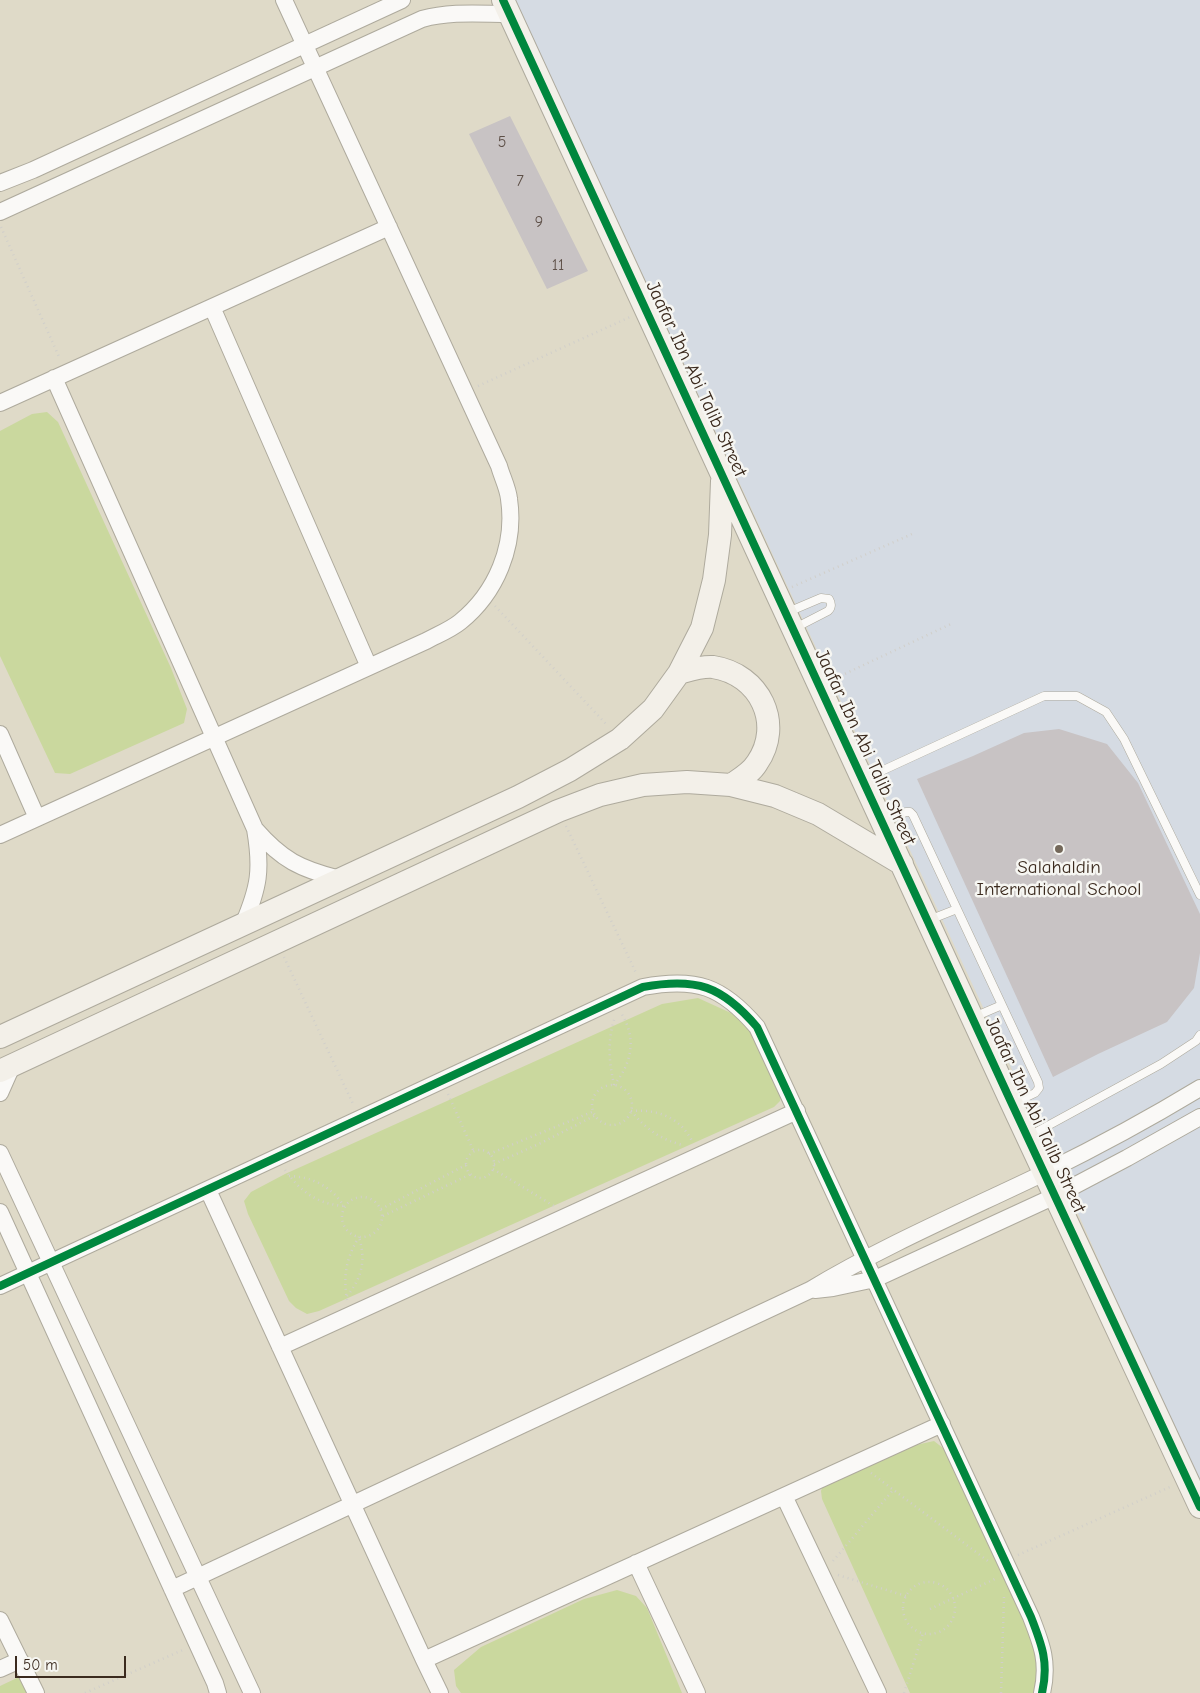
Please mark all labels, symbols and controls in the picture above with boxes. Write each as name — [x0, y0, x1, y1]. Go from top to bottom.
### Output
house number: 5 — [498, 132, 506, 152]
house number: 7 — [516, 171, 524, 191]
house number: 9 — [535, 212, 543, 232]
house number: 11 — [552, 255, 564, 275]
street label: Jaafar Ibn Abi Talib Street — [640, 277, 752, 481]
street label: Jaafar Ibn Abi Talib Street — [809, 645, 921, 849]
marker: Salahaldin International School — [1053, 843, 1065, 855]
place label: Salahaldin International School — [977, 857, 1141, 901]
street label: Jaafar Ibn Abi Talib Street — [979, 1013, 1091, 1217]
scale bar — [18, 1646, 129, 1678]
text: 50 m — [23, 1656, 58, 1674]

